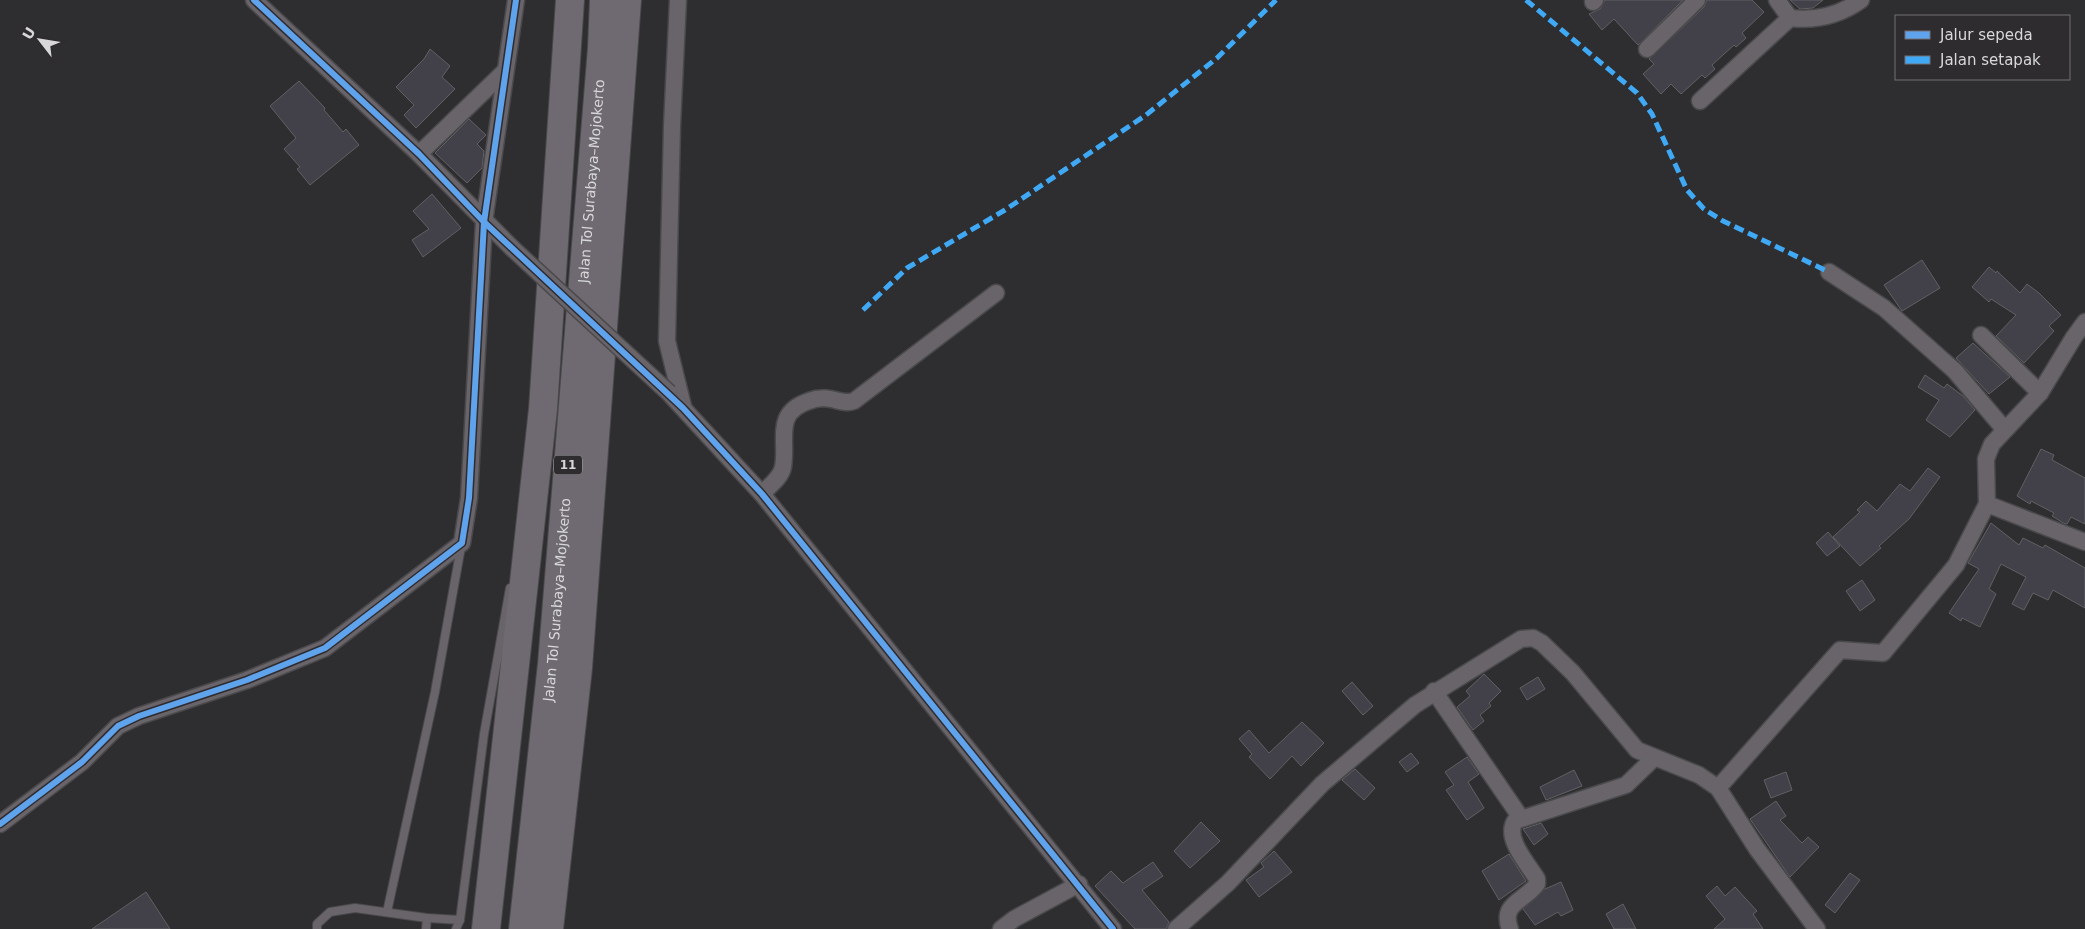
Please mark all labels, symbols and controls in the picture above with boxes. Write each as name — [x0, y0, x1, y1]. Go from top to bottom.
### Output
north arrow — [15, 15, 65, 65]
legend — [1895, 15, 2070, 80]
text: U — [19, 24, 39, 42]
text: Jalur sepeda — [1939, 26, 2033, 44]
text: Jalan setapak — [1939, 51, 2041, 69]
street label: Jalan Tol Surabaya–Mojokerto — [575, 79, 607, 285]
road number: 11 — [554, 456, 582, 474]
street label: Jalan Tol Surabaya–Mojokerto — [540, 497, 573, 703]

